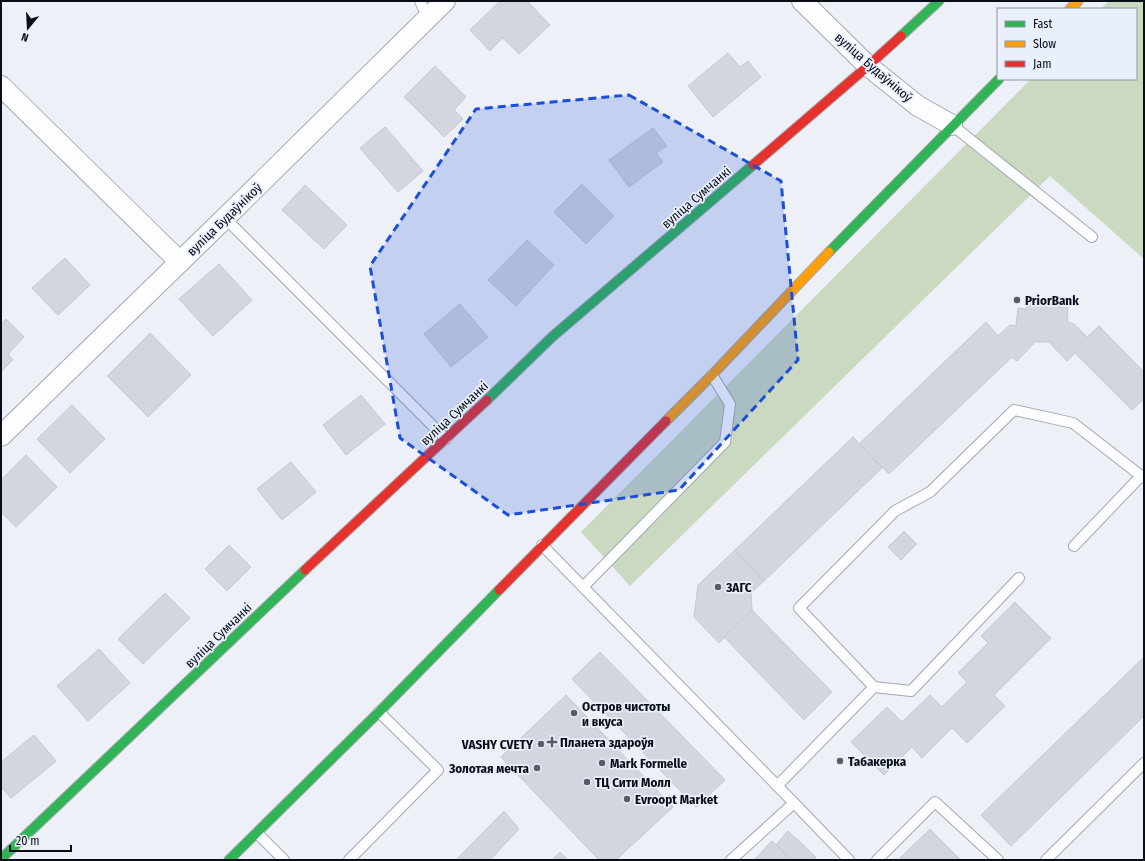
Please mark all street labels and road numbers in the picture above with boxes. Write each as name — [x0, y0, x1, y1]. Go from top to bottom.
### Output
street label: вуліца Будаўнікоў — [832, 30, 916, 105]
street label: вуліца Сумчанкі — [659, 163, 734, 232]
street label: вуліца Будаўнікоў — [184, 180, 265, 259]
street label: вуліца Сумчанкі — [417, 378, 491, 448]
street label: вуліца Сумчанкі — [182, 600, 255, 671]

